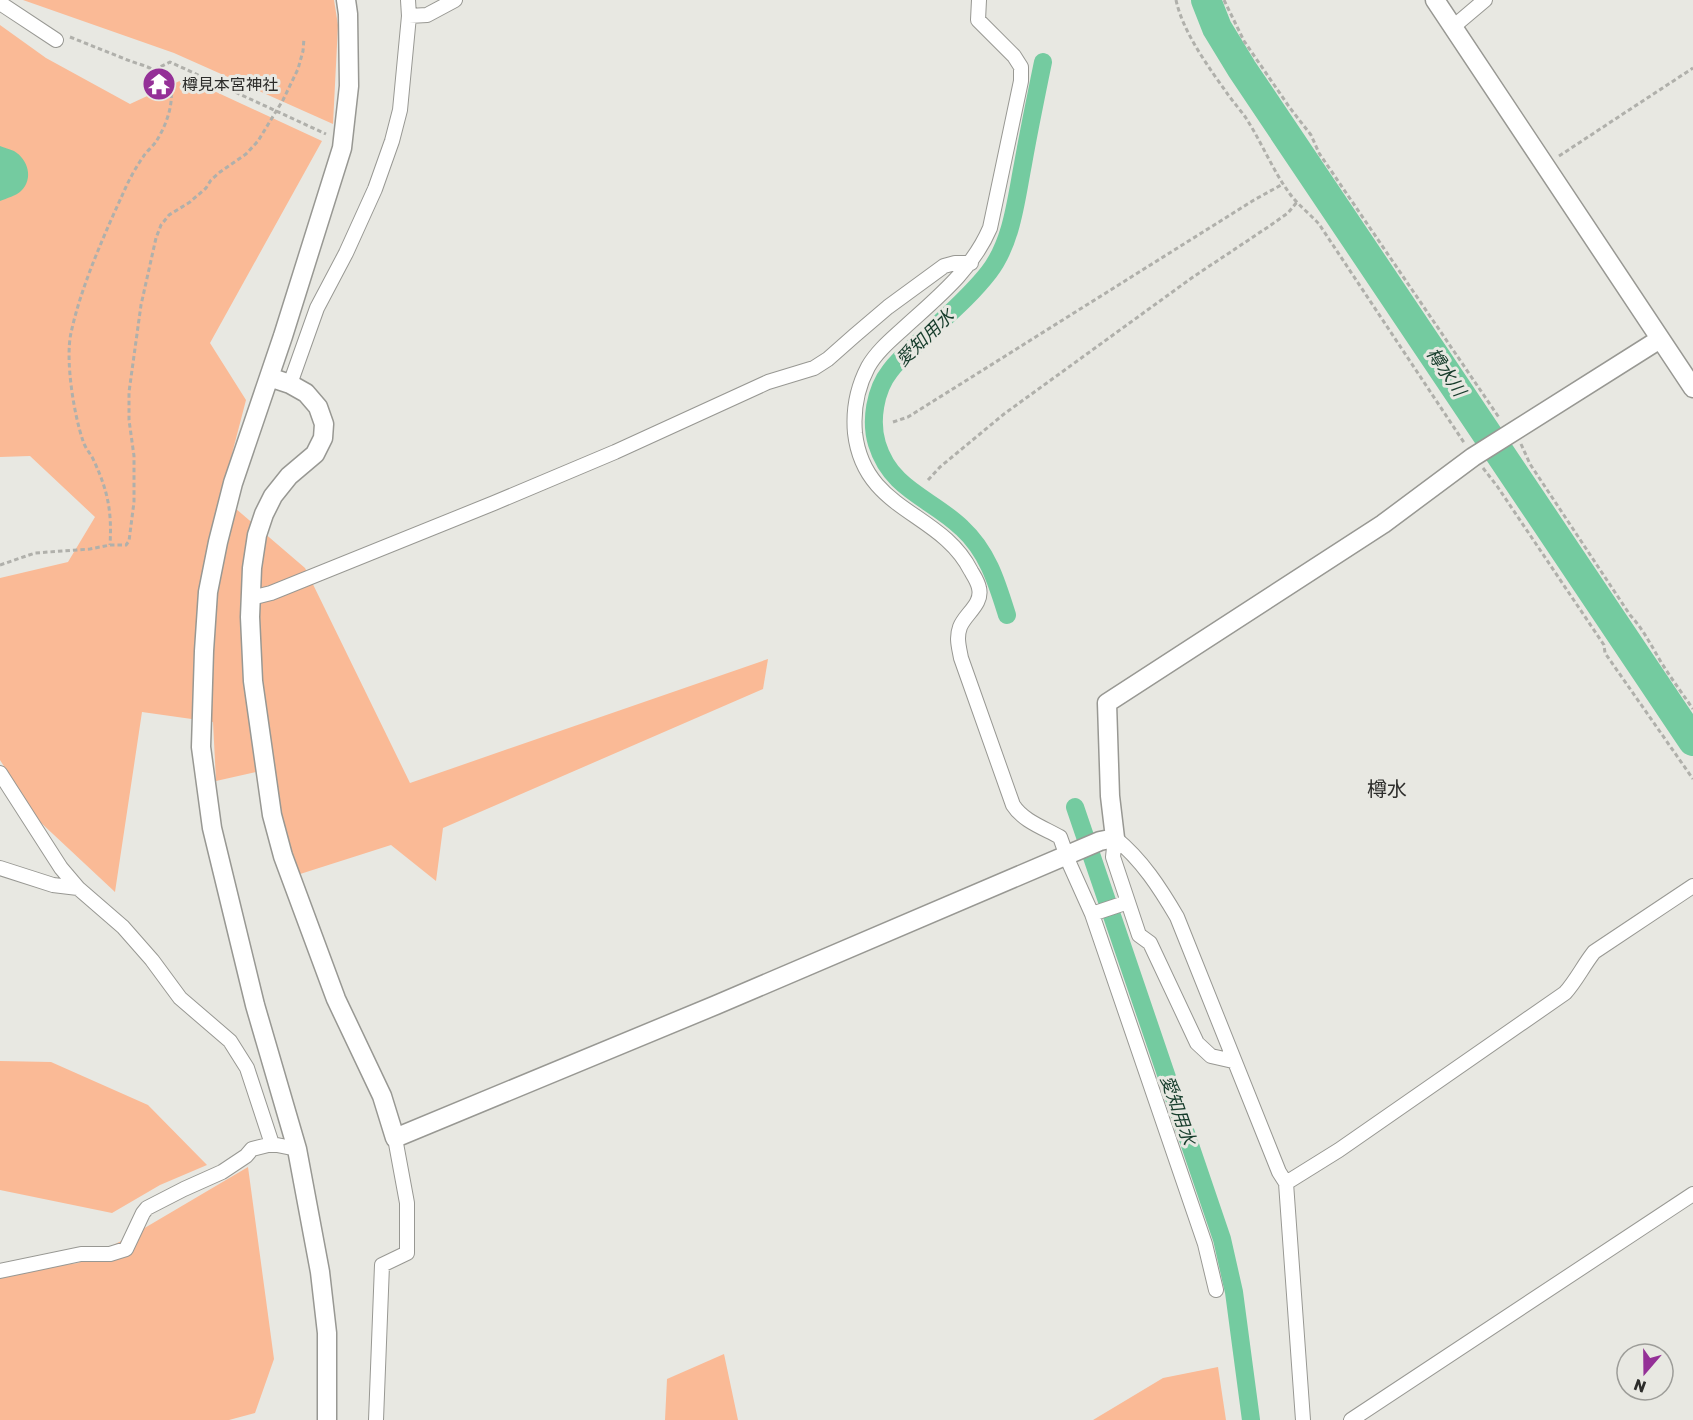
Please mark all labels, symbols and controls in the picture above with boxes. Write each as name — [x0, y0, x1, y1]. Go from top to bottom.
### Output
temple icon: 樽見本宮神社 — [141, 66, 177, 102]
place label: 樽見本宮神社 — [182, 75, 278, 94]
water label: 愛知用水 — [891, 304, 960, 371]
water label: 樽水川 — [1422, 343, 1471, 402]
district label: 樽水 — [1367, 777, 1407, 801]
water label: 愛知用水 — [1156, 1072, 1201, 1150]
north arrow — [1615, 1342, 1675, 1402]
text: N — [1631, 1375, 1649, 1397]

